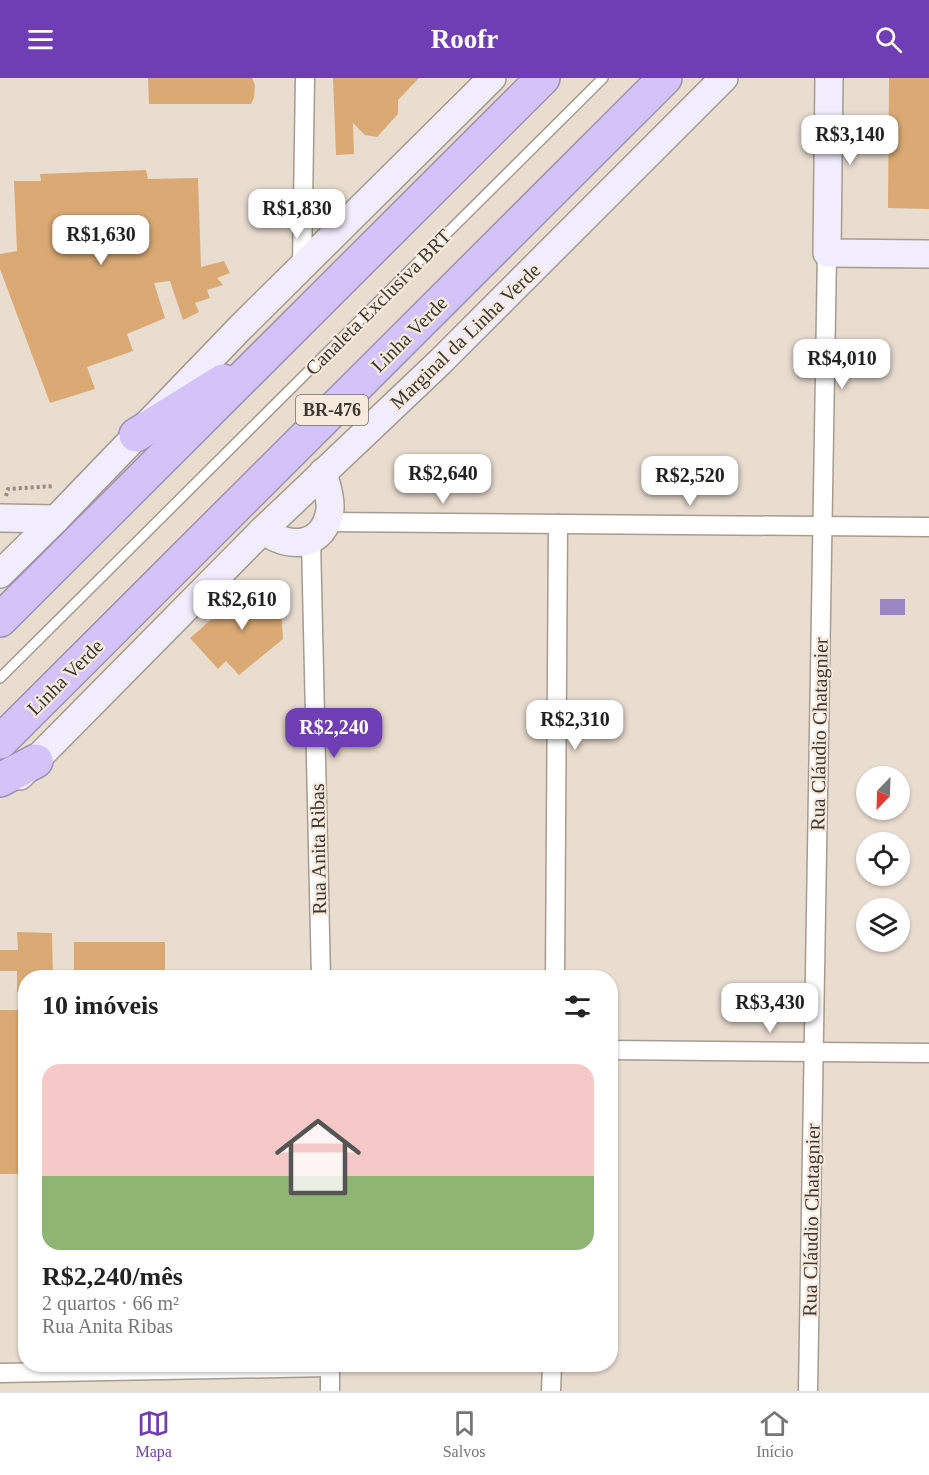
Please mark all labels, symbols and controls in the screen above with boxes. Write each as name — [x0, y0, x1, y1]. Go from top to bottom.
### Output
icon: menu — [24, 23, 57, 56]
icon: search — [872, 23, 905, 56]
text: Roofr — [431, 24, 498, 54]
pin: R$3,140 — [795, 115, 905, 166]
text: R$3,140 — [815, 123, 885, 145]
pin: R$1,830 — [242, 189, 352, 240]
text: R$1,830 — [262, 197, 332, 219]
pin: R$1,630 — [46, 215, 156, 266]
text: R$1,630 — [66, 223, 136, 245]
street label: Canaleta Exclusiva BRT — [301, 225, 455, 379]
street label: Marginal da Linha Verde — [386, 259, 545, 414]
street label: Linha Verde — [367, 292, 451, 376]
pin: R$4,010 — [787, 339, 897, 390]
text: R$4,010 — [807, 347, 877, 369]
road number: BR-476 — [296, 395, 368, 425]
pin: R$2,640 — [388, 454, 498, 505]
pin: R$2,520 — [635, 456, 745, 507]
text: R$2,640 — [408, 462, 478, 484]
text: R$2,520 — [655, 464, 725, 486]
pin: R$2,610 — [187, 580, 297, 631]
text: R$2,610 — [207, 588, 277, 610]
street label: Linha Verde — [23, 635, 107, 719]
street label: Rua Cláudio Chatagnier — [806, 637, 833, 831]
pin: R$2,310 — [520, 700, 630, 751]
pin: R$2,240 — [279, 708, 389, 759]
text: R$2,310 — [540, 708, 610, 730]
text: R$2,240 — [299, 716, 369, 738]
north arrow — [856, 766, 910, 820]
map controls — [856, 766, 910, 952]
street label: Rua Anita Ribas — [306, 783, 330, 915]
button: locate — [856, 832, 910, 886]
button: layers — [856, 898, 910, 952]
pin: R$3,430 — [715, 983, 825, 1034]
icon: filters — [561, 990, 594, 1023]
text: 10 imóveis — [42, 991, 158, 1020]
text: R$3,430 — [735, 991, 805, 1013]
icon: home — [264, 1103, 372, 1211]
street label: Rua Cláudio Chatagnier — [798, 1123, 825, 1317]
text: R$2,240/mês — [42, 1262, 183, 1291]
text: 2 quartos · 66 m² — [42, 1292, 179, 1314]
text: Rua Anita Ribas — [42, 1315, 173, 1337]
tab: Mapa — [135, 1407, 172, 1461]
tab: Salvos — [443, 1407, 485, 1461]
tab: Início — [756, 1407, 794, 1461]

